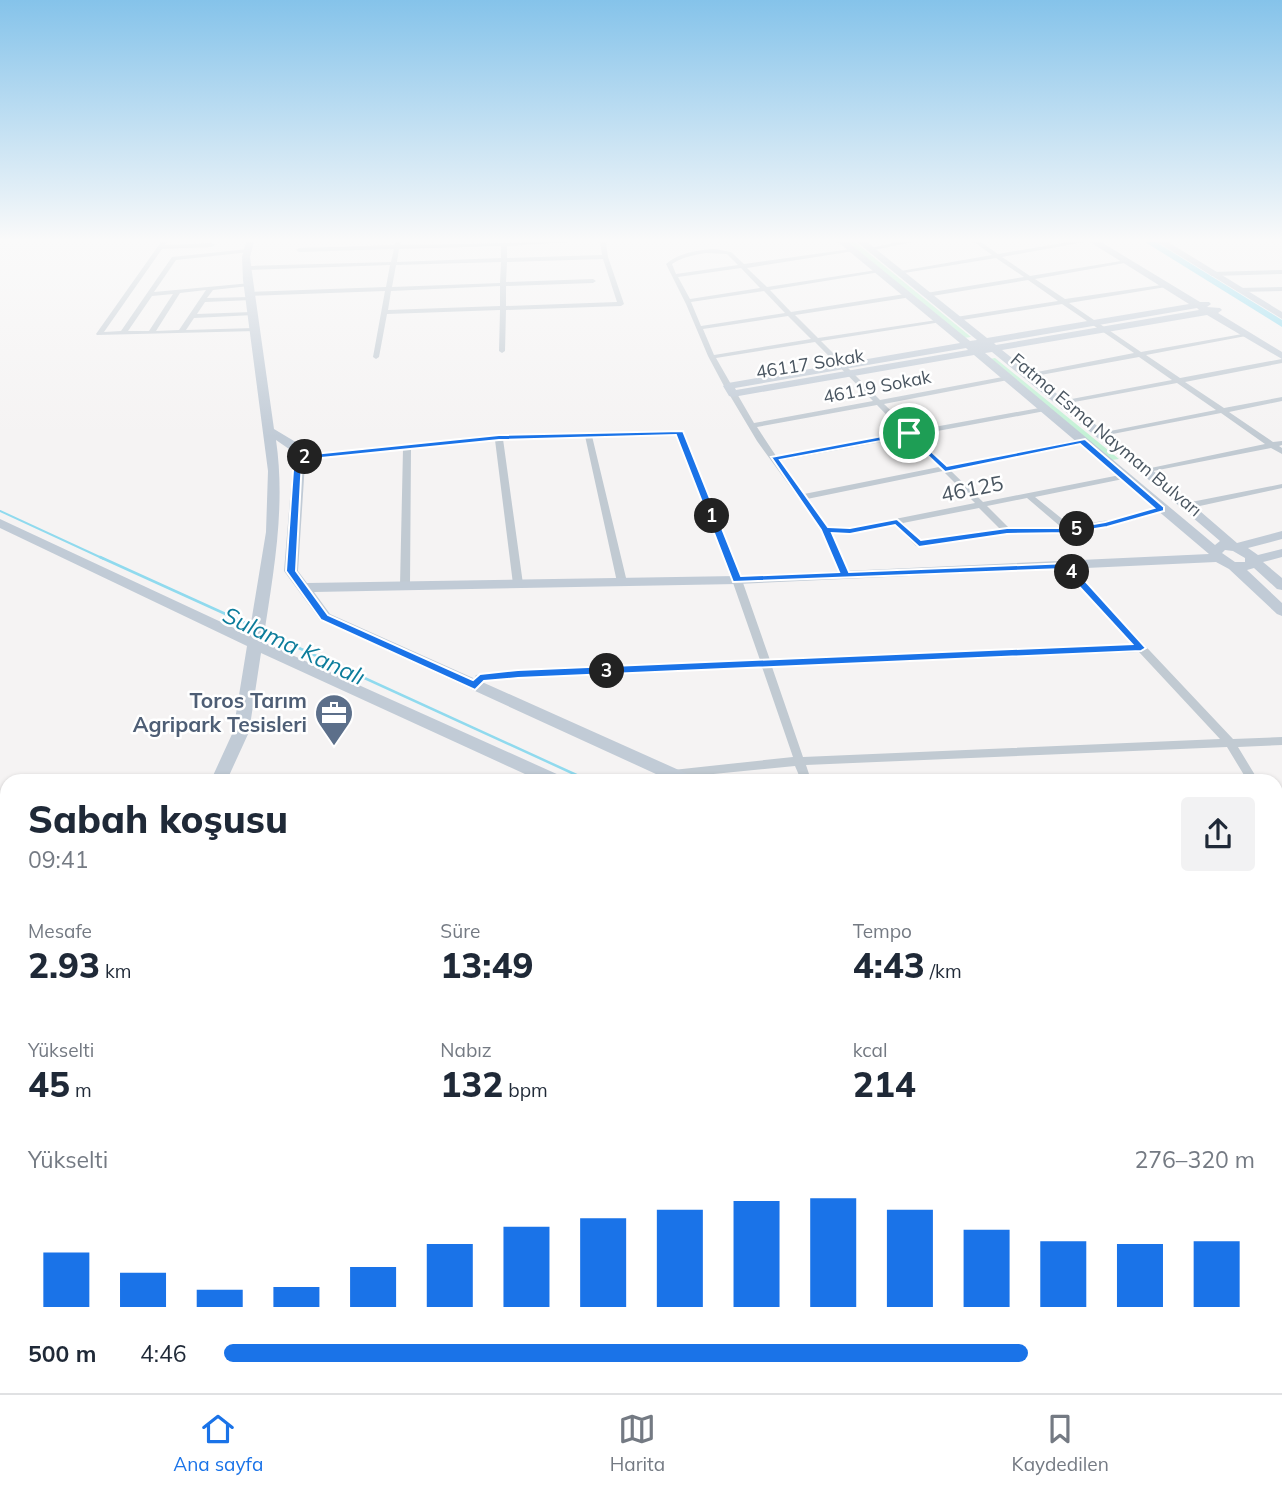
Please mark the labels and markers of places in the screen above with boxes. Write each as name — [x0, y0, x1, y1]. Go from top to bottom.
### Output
pin — [879, 403, 939, 463]
pin: 2 — [288, 440, 322, 475]
pin: 1 — [694, 498, 730, 534]
pin: 5 — [1060, 512, 1094, 546]
pin: 4 — [1054, 554, 1090, 590]
pin: 3 — [590, 654, 624, 688]
place label: Toros Tarım Agripark Tesisleri — [133, 687, 307, 737]
office icon: Toros Tarım Agripark Tesisleri — [313, 692, 355, 747]

